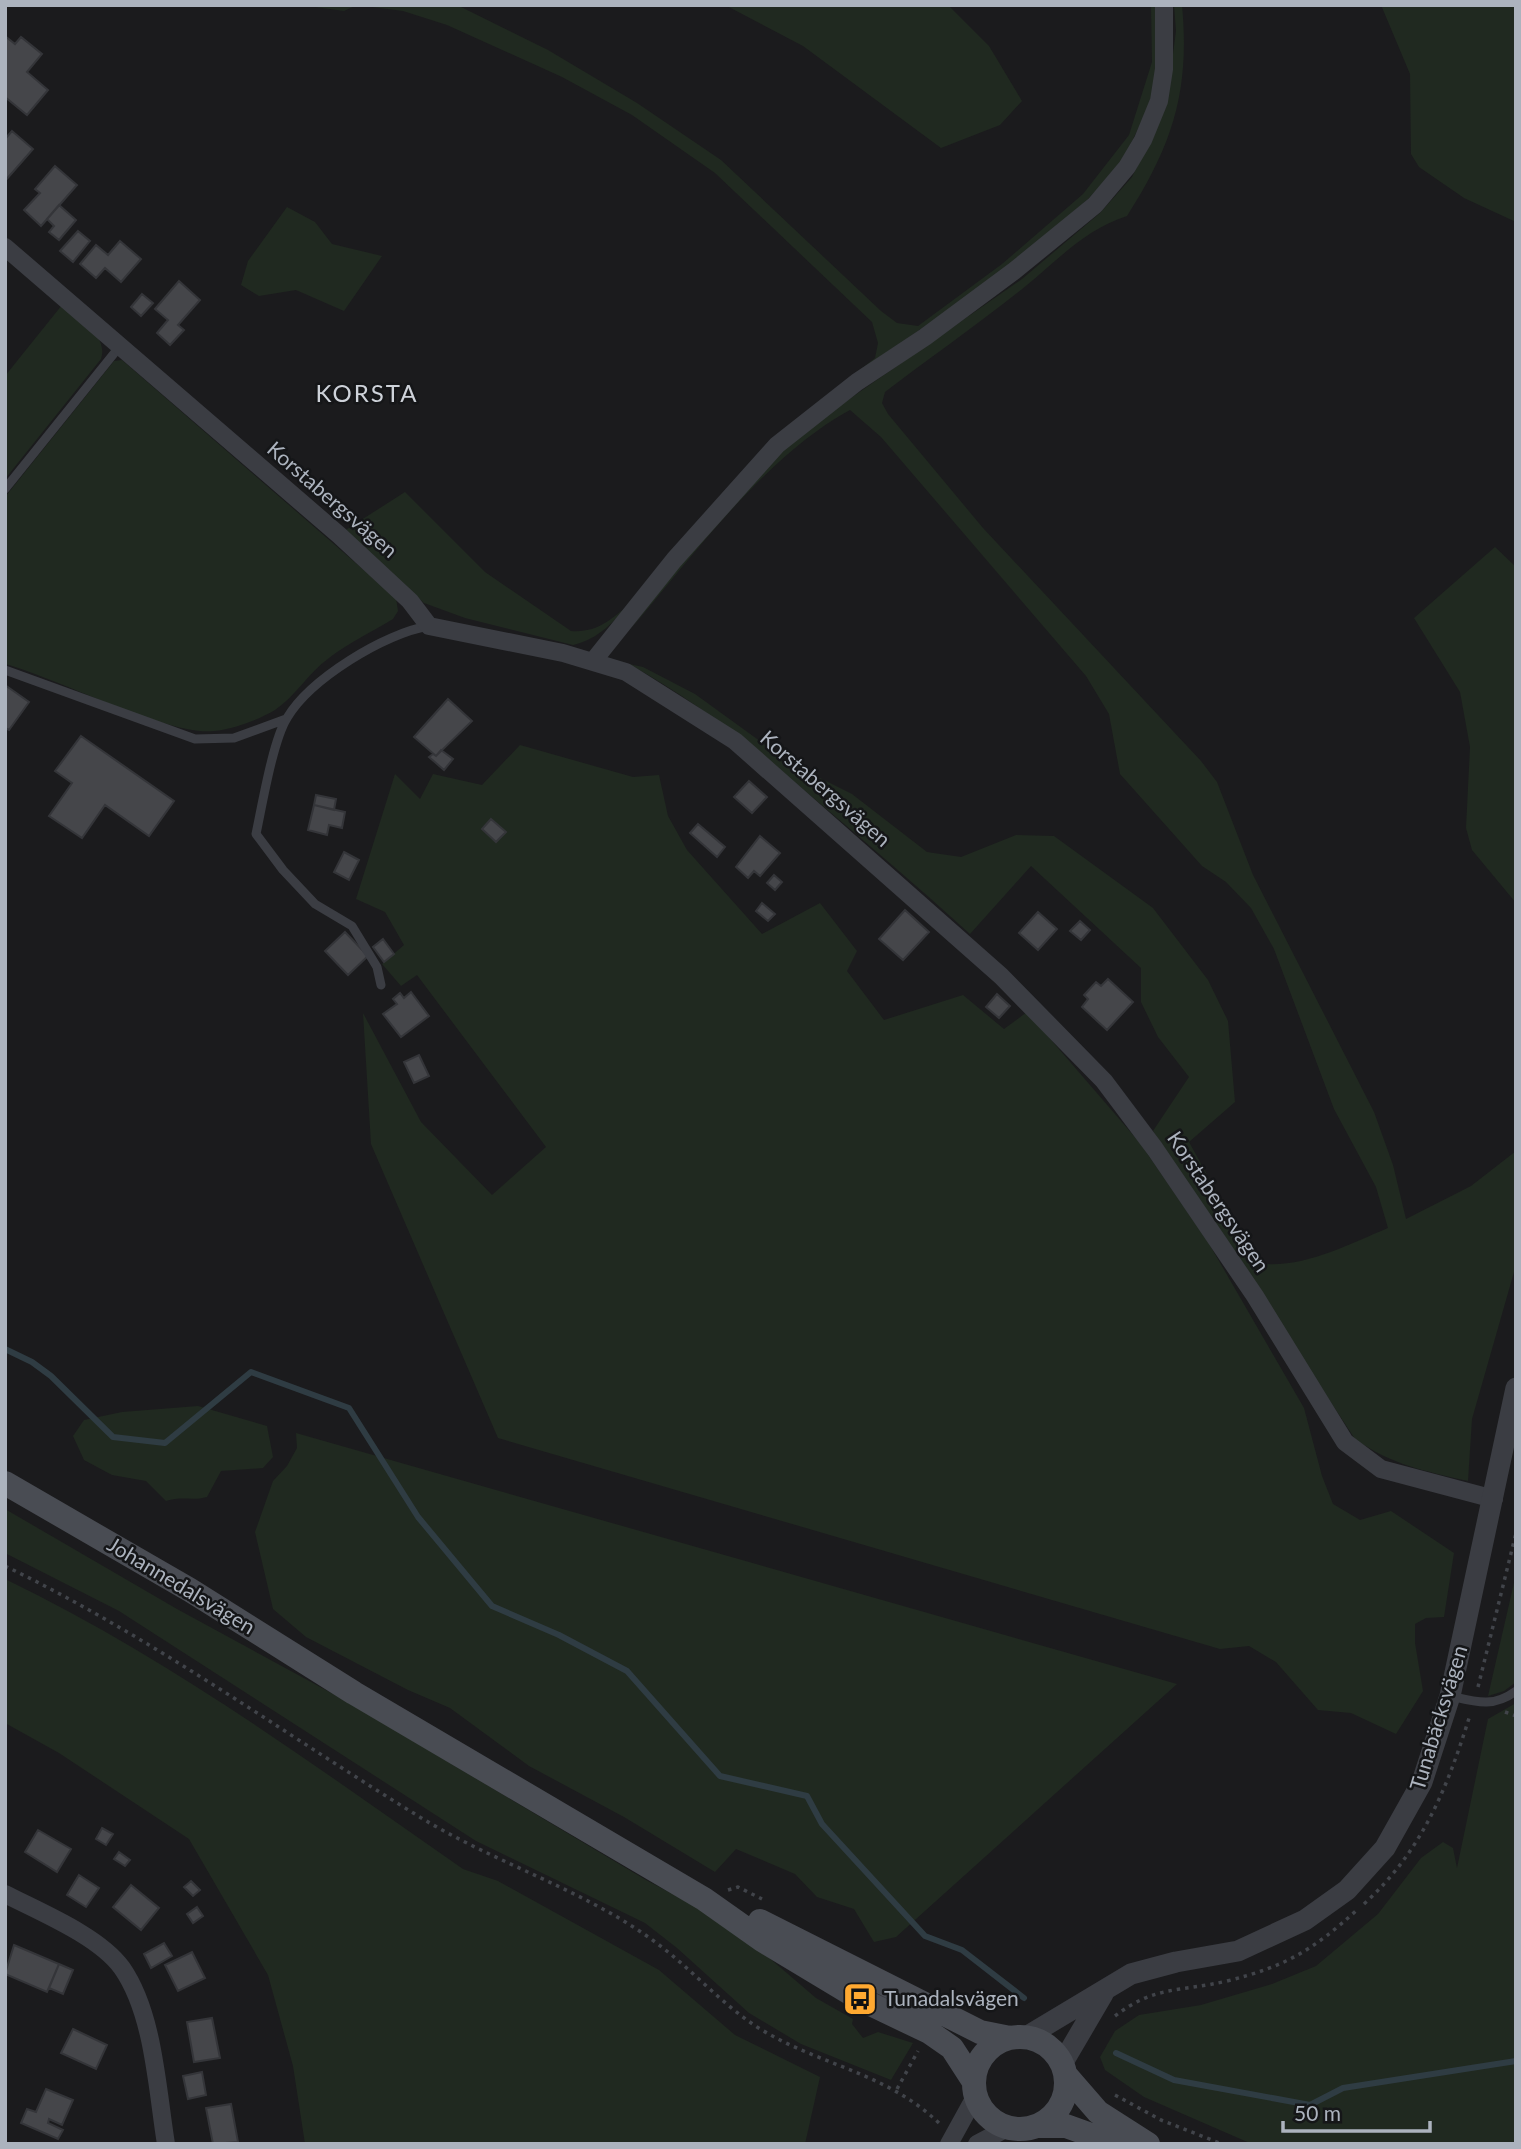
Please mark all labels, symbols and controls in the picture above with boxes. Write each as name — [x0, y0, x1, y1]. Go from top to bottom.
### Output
district label: KORSTA — [316, 378, 418, 407]
street label: Korstabergsvägen — [263, 436, 403, 562]
street label: Korstabergsvägen — [756, 725, 896, 851]
street label: Korstabergsvägen — [1163, 1126, 1276, 1276]
street label: Johannedalsvägen — [103, 1531, 260, 1639]
street label: Tunabäcksvägen — [1404, 1642, 1472, 1793]
bus stop icon: Tunadalsvägen — [841, 1980, 879, 2018]
place label: Tunadalsvägen — [884, 1985, 1019, 2010]
scale bar — [1283, 2090, 1430, 2134]
text: 50 m — [1294, 2100, 1341, 2125]

